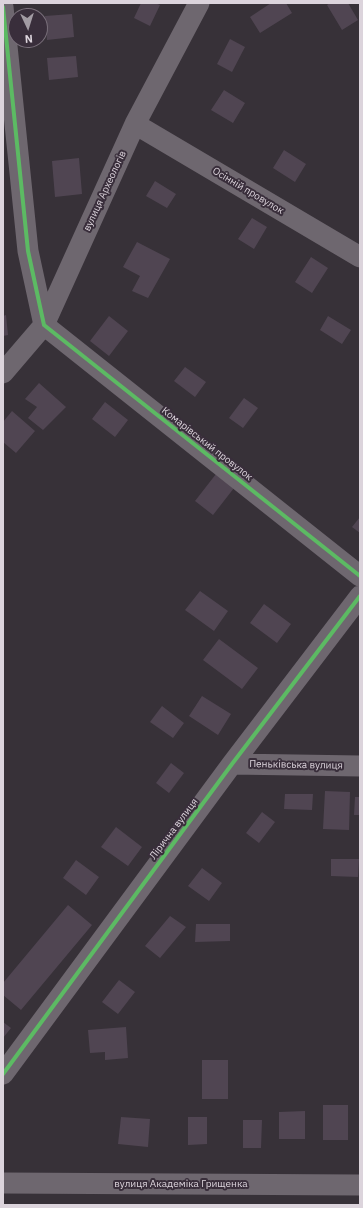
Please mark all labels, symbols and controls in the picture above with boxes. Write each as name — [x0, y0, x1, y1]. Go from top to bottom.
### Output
north arrow — [8, 8, 48, 48]
text: N — [24, 32, 33, 46]
street label: вулиця Археологів — [81, 149, 129, 233]
street label: Осінній провулок — [210, 165, 286, 217]
street label: Комарівський провулок — [159, 405, 255, 483]
street label: Пеньківська вулиця — [249, 758, 343, 772]
street label: Лірична вулиця — [147, 796, 201, 862]
street label: вулиця Академіка Грищенка — [114, 1178, 248, 1190]

